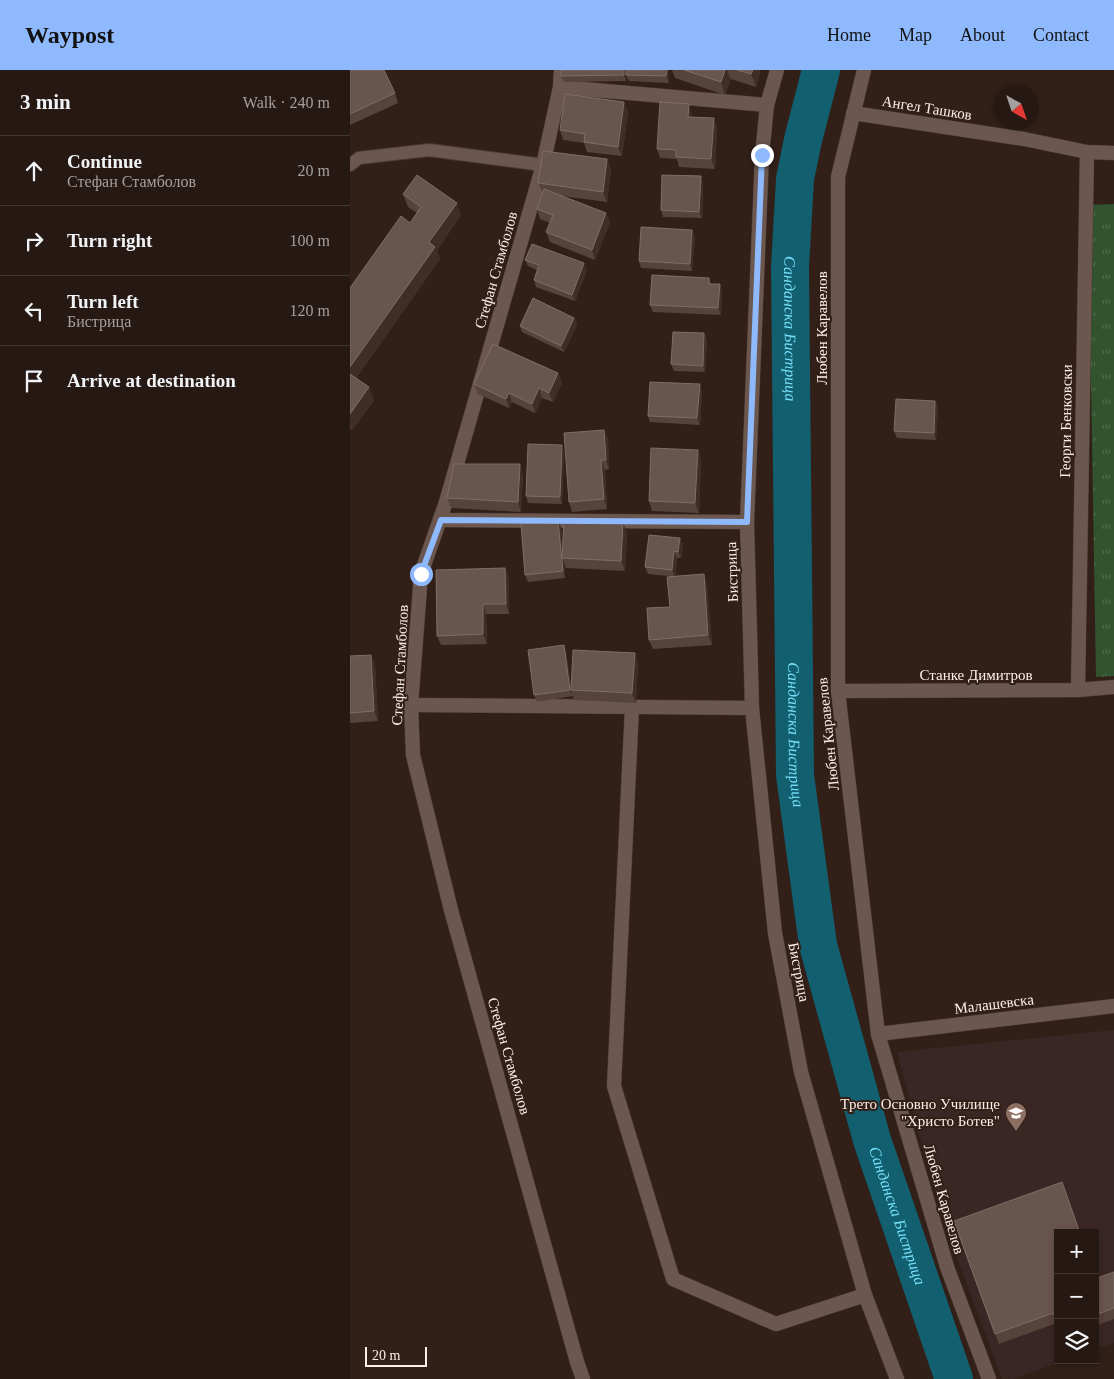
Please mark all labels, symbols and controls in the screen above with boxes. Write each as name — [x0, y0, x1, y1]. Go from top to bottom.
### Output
text: Waypost — [25, 22, 114, 48]
text: Home — [827, 25, 871, 45]
text: Map — [899, 25, 932, 45]
text: About — [960, 25, 1005, 45]
text: Contact — [1033, 25, 1089, 45]
north arrow — [994, 85, 1039, 130]
text: 3 min — [20, 90, 71, 114]
street label: Ангел Ташков — [881, 93, 973, 123]
text: Walk · 240 m — [243, 94, 330, 111]
route end — [751, 144, 774, 167]
text: Continue — [67, 151, 142, 172]
icon: ahead — [20, 157, 48, 185]
text: 20 m — [298, 162, 330, 179]
text: Стефан Стамболов — [67, 173, 196, 190]
street label: Стефан Стамболов — [472, 210, 520, 330]
icon: right — [20, 227, 48, 255]
text: Turn right — [67, 230, 152, 251]
text: 100 m — [290, 232, 330, 249]
water label: Санданска Бистрица — [781, 256, 799, 401]
street label: Любен Каравелов — [814, 271, 830, 385]
text: Turn left — [67, 291, 139, 312]
icon: left — [20, 297, 48, 325]
text: 120 m — [290, 302, 330, 319]
text: Бистрица — [67, 313, 131, 330]
street label: Георги Бенковски — [1057, 364, 1075, 478]
icon: arrive — [20, 367, 48, 395]
text: Arrive at destination — [67, 370, 236, 391]
street label: Бистрица — [723, 541, 741, 602]
route start — [410, 563, 433, 586]
street label: Стефан Стамболов — [389, 604, 411, 726]
water label: Санданска Бистрица — [785, 662, 807, 808]
street label: Станке Димитров — [919, 667, 1033, 683]
street label: Любен Каравелов — [814, 677, 842, 791]
street label: Бистрица — [785, 941, 813, 1003]
street label: Малашевска — [953, 991, 1035, 1017]
street label: Стефан Стамболов — [485, 996, 533, 1116]
place label: Трето Основно Училище "Христо Ботев" — [840, 1096, 1000, 1129]
school or university icon: Трето Основно Училище "Христо Ботев" — [1004, 1101, 1028, 1132]
street label: Любен Каравелов — [921, 1142, 967, 1256]
water label: Санданска Бистрица — [866, 1144, 929, 1287]
map controls — [1054, 1229, 1099, 1364]
button: + — [1054, 1229, 1099, 1274]
button: − — [1054, 1274, 1099, 1319]
button: layers — [1054, 1319, 1099, 1364]
scale bar — [365, 1344, 428, 1367]
text: 20 m — [372, 1348, 400, 1363]

